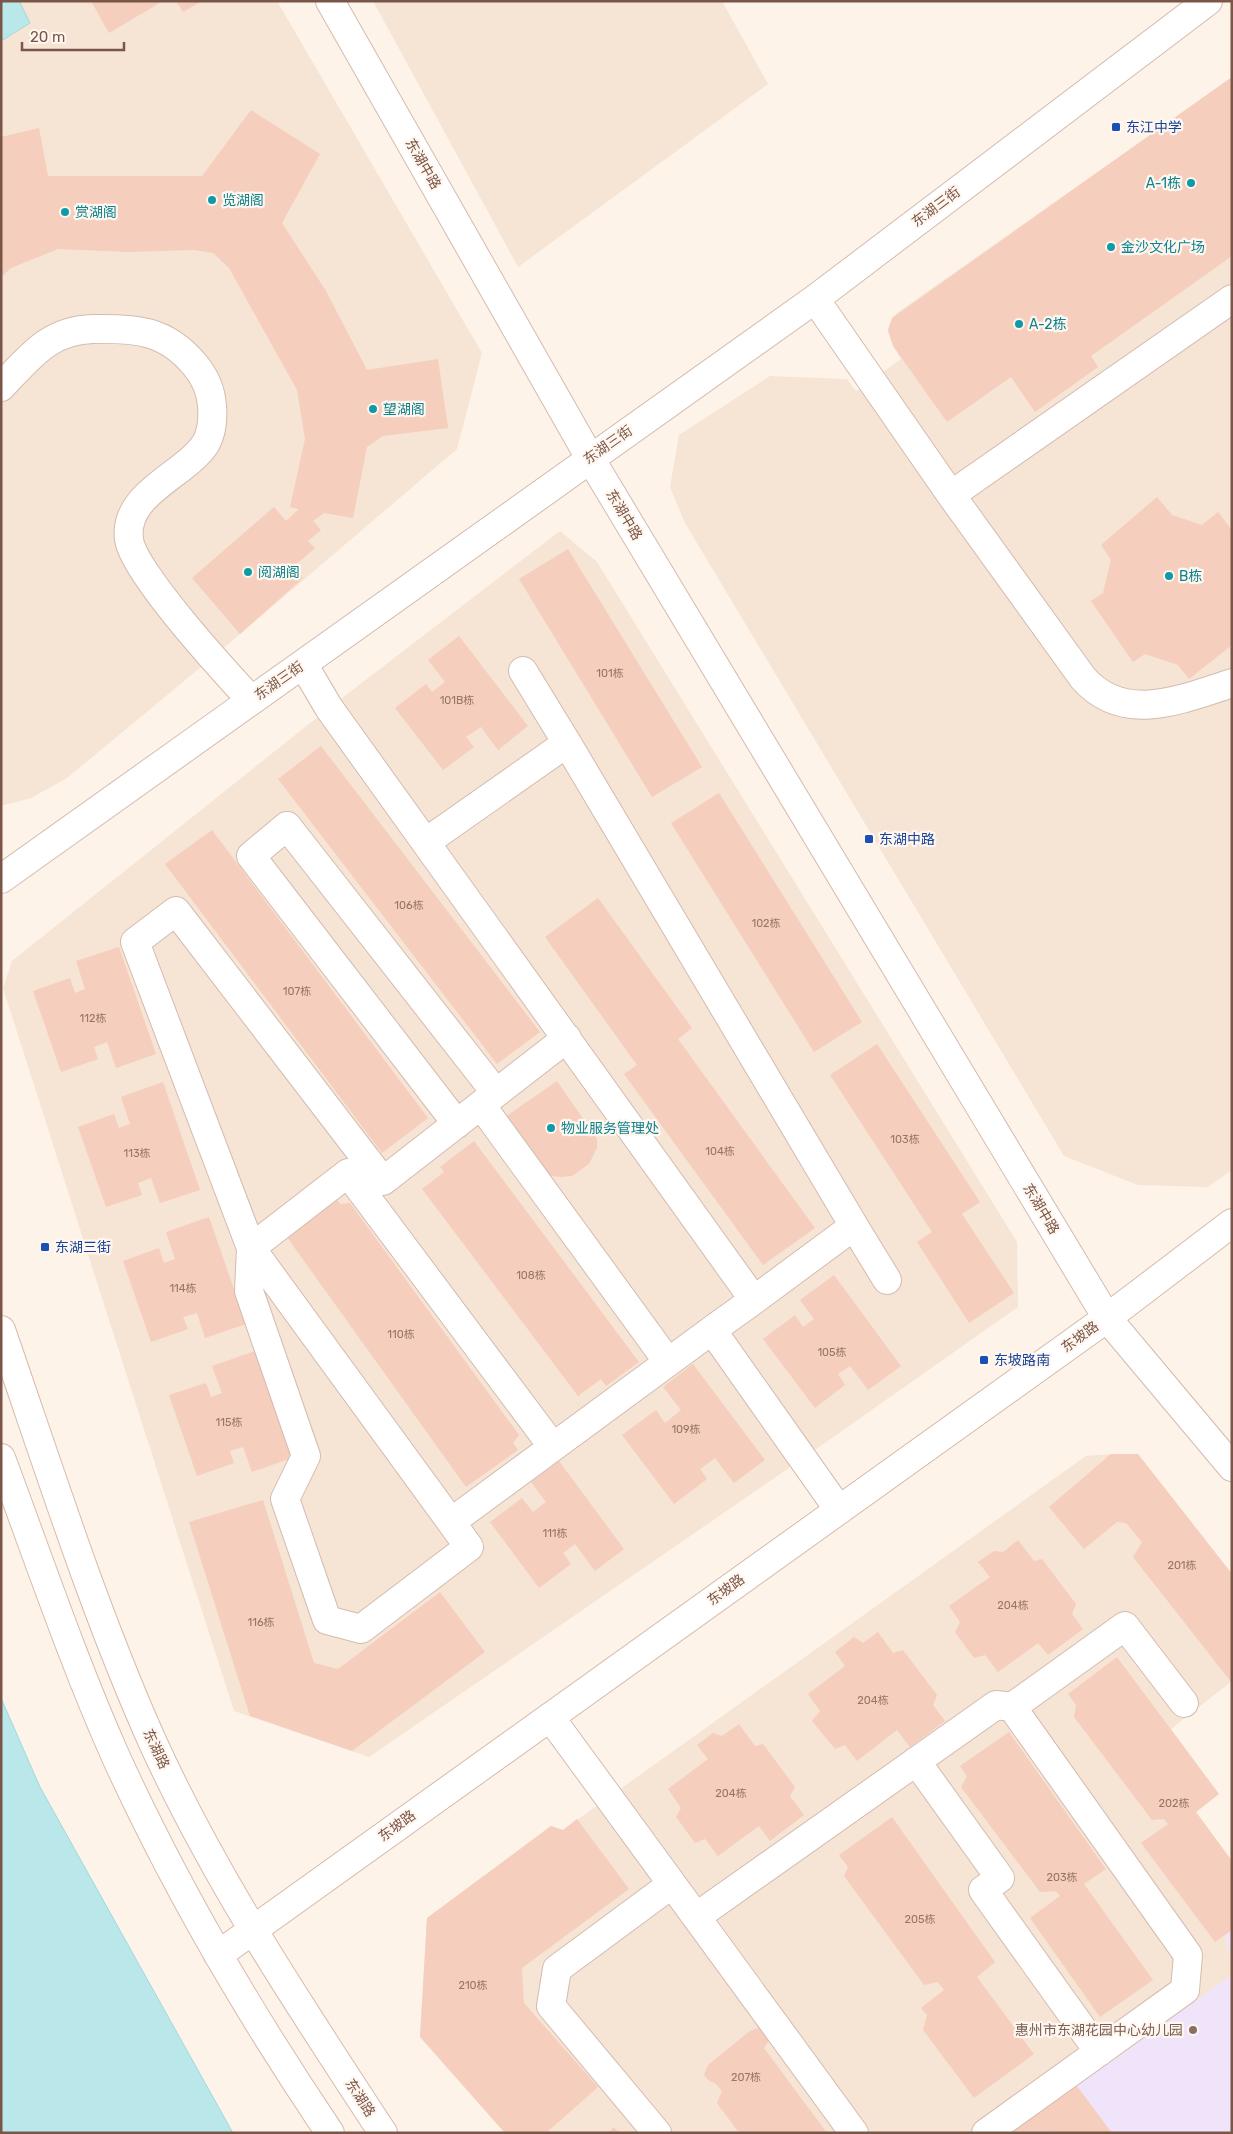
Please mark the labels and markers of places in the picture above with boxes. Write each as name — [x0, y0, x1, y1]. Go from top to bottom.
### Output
place label: 东江中学 — [1126, 119, 1182, 136]
marker: 东江中学 — [1110, 121, 1122, 133]
place label: A-1栋 — [1146, 175, 1181, 192]
marker: A-1栋 — [1185, 177, 1197, 189]
place label: 览湖阁 — [222, 192, 264, 209]
marker: 览湖阁 — [206, 194, 218, 206]
place label: 赏湖阁 — [75, 204, 117, 221]
marker: 赏湖阁 — [59, 206, 71, 218]
place label: 金沙文化广场 — [1121, 239, 1205, 256]
marker: 金沙文化广场 — [1105, 241, 1117, 253]
place label: A-2栋 — [1029, 316, 1067, 333]
marker: A-2栋 — [1013, 318, 1025, 330]
place label: 望湖阁 — [383, 401, 425, 418]
marker: 望湖阁 — [367, 403, 379, 415]
place label: 阅湖阁 — [258, 564, 300, 581]
marker: 阅湖阁 — [242, 566, 254, 578]
place label: B栋 — [1179, 568, 1202, 585]
marker: B栋 — [1163, 570, 1175, 582]
place label: 东湖中路 — [879, 831, 935, 848]
marker: 东湖中路 — [863, 833, 875, 845]
place label: 物业服务管理处 — [561, 1120, 659, 1137]
marker: 物业服务管理处 — [545, 1122, 557, 1134]
place label: 东湖三街 — [55, 1239, 111, 1256]
marker: 东湖三街 — [39, 1241, 51, 1253]
place label: 东坡路南 — [994, 1352, 1050, 1369]
marker: 东坡路南 — [978, 1354, 990, 1366]
place label: 惠州市东湖花园中心幼儿园 — [1015, 2022, 1183, 2039]
marker: 惠州市东湖花园中心幼儿园 — [1187, 2024, 1199, 2036]

